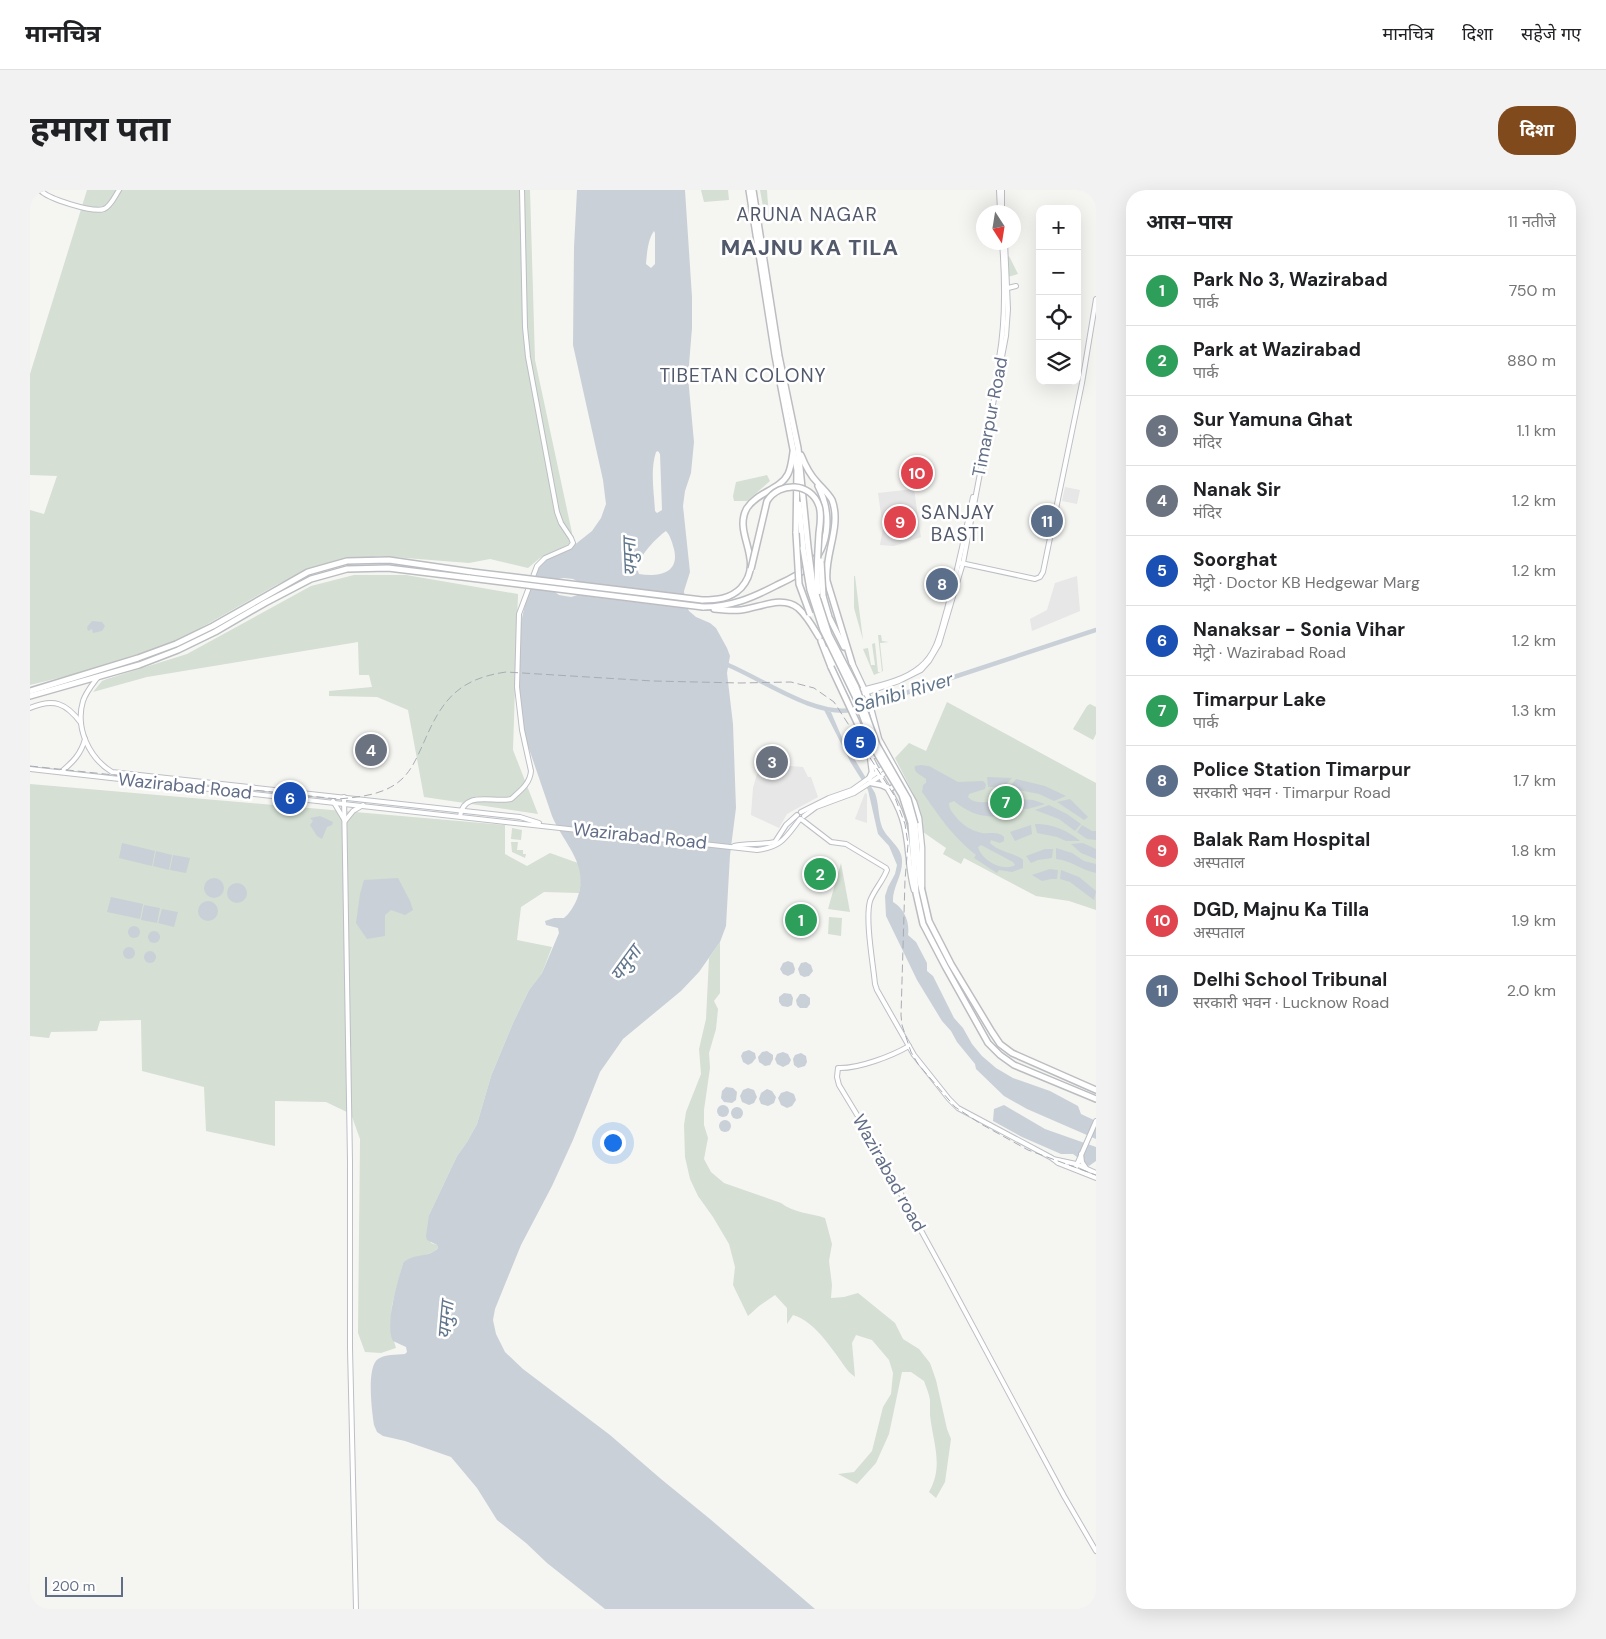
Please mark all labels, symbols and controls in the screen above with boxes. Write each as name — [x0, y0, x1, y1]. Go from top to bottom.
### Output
text: मानचित्र — [25, 18, 101, 49]
text: मानचित्र — [1382, 22, 1434, 46]
text: दिशा — [1462, 22, 1493, 46]
text: सहेजे गए — [1521, 22, 1581, 46]
text: हमारा पता — [30, 106, 170, 152]
button: दिशा — [1498, 106, 1576, 155]
district label: ARUNA NAGAR — [736, 202, 878, 227]
north arrow — [976, 205, 1021, 250]
map controls — [1036, 205, 1081, 385]
button: + — [1036, 205, 1081, 250]
text: आस-पास — [1146, 208, 1232, 236]
text: 11 नतीजे — [1508, 211, 1556, 232]
district label: MAJNU KA TILA — [721, 233, 899, 262]
button: − — [1036, 250, 1081, 295]
text: Park No 3, Wazirabad — [1193, 267, 1388, 292]
text: 1 — [1159, 280, 1165, 301]
text: 750 m — [1509, 280, 1556, 301]
text: पार्क — [1193, 292, 1219, 313]
button: locate — [1036, 295, 1081, 340]
text: Park at Wazirabad — [1193, 337, 1361, 362]
button: layers — [1036, 340, 1081, 385]
text: 2 — [1157, 350, 1167, 371]
text: 880 m — [1507, 350, 1556, 371]
street label: Timarpur Road — [967, 355, 1013, 479]
text: पार्क — [1193, 362, 1219, 383]
district label: TIBETAN COLONY — [659, 363, 827, 388]
text: Sur Yamuna Ghat — [1193, 407, 1353, 432]
text: 3 — [1157, 420, 1167, 441]
text: 1.1 km — [1517, 420, 1556, 441]
text: मंदिर — [1193, 432, 1222, 453]
pin: 10 — [901, 454, 933, 492]
text: Nanak Sir — [1193, 477, 1281, 502]
text: 4 — [1157, 490, 1167, 511]
text: 1.2 km — [1512, 490, 1556, 511]
district label: SANJAY BASTI — [921, 500, 995, 547]
pin: 11 — [1031, 502, 1063, 540]
text: मंदिर — [1193, 502, 1222, 523]
pin: 9 — [884, 503, 916, 541]
water label: यमुना — [616, 534, 643, 576]
text: Soorghat — [1193, 547, 1278, 572]
text: 5 — [1157, 560, 1167, 581]
text: 1.2 km — [1512, 560, 1556, 581]
pin: 8 — [926, 565, 958, 603]
text: मेट्रो · Doctor KB Hedgewar Marg — [1193, 572, 1420, 593]
text: Nanaksar - Sonia Vihar — [1193, 617, 1405, 642]
text: 6 — [1157, 630, 1167, 651]
text: 1.2 km — [1512, 630, 1556, 651]
text: मेट्रो · Wazirabad Road — [1193, 642, 1346, 663]
water label: Sahibi River — [850, 666, 957, 719]
text: Timarpur Lake — [1193, 687, 1326, 712]
text: 7 — [1158, 700, 1166, 721]
text: 1.3 km — [1512, 700, 1556, 721]
text: पार्क — [1193, 712, 1219, 733]
pin: 5 — [844, 723, 876, 761]
pin: 4 — [355, 731, 387, 769]
pin: 3 — [756, 743, 788, 781]
text: Police Station Timarpur — [1193, 757, 1411, 782]
street label: Wazirabad Road — [117, 767, 253, 805]
text: 8 — [1157, 770, 1167, 791]
text: 1.7 km — [1513, 770, 1556, 791]
pin: 6 — [274, 779, 306, 817]
text: सरकारी भवन · Timarpur Road — [1193, 782, 1391, 803]
pin: 7 — [990, 783, 1022, 821]
street label: Wazirabad Road — [572, 817, 708, 855]
text: Balak Ram Hospital — [1193, 827, 1370, 852]
text: 9 — [1157, 840, 1167, 861]
text: 1.8 km — [1512, 840, 1556, 861]
text: अस्पताल — [1193, 852, 1245, 873]
pin: 2 — [804, 855, 836, 893]
text: DGD, Majnu Ka Tilla — [1193, 897, 1369, 922]
pin: 1 — [785, 901, 817, 939]
text: 10 — [1153, 910, 1171, 931]
text: 1.9 km — [1512, 910, 1556, 931]
text: अस्पताल — [1193, 922, 1245, 943]
water label: यमुना — [604, 937, 649, 986]
text: Delhi School Tribunal — [1193, 967, 1387, 992]
text: 11 — [1156, 980, 1168, 1001]
text: 2.0 km — [1507, 980, 1556, 1001]
text: सरकारी भवन · Lucknow Road — [1193, 992, 1389, 1013]
street label: Wazirabad road — [847, 1110, 931, 1236]
your location — [600, 1130, 626, 1156]
water label: यमुना — [431, 1296, 460, 1340]
scale bar — [45, 1574, 122, 1597]
text: 200 m — [52, 1577, 95, 1595]

